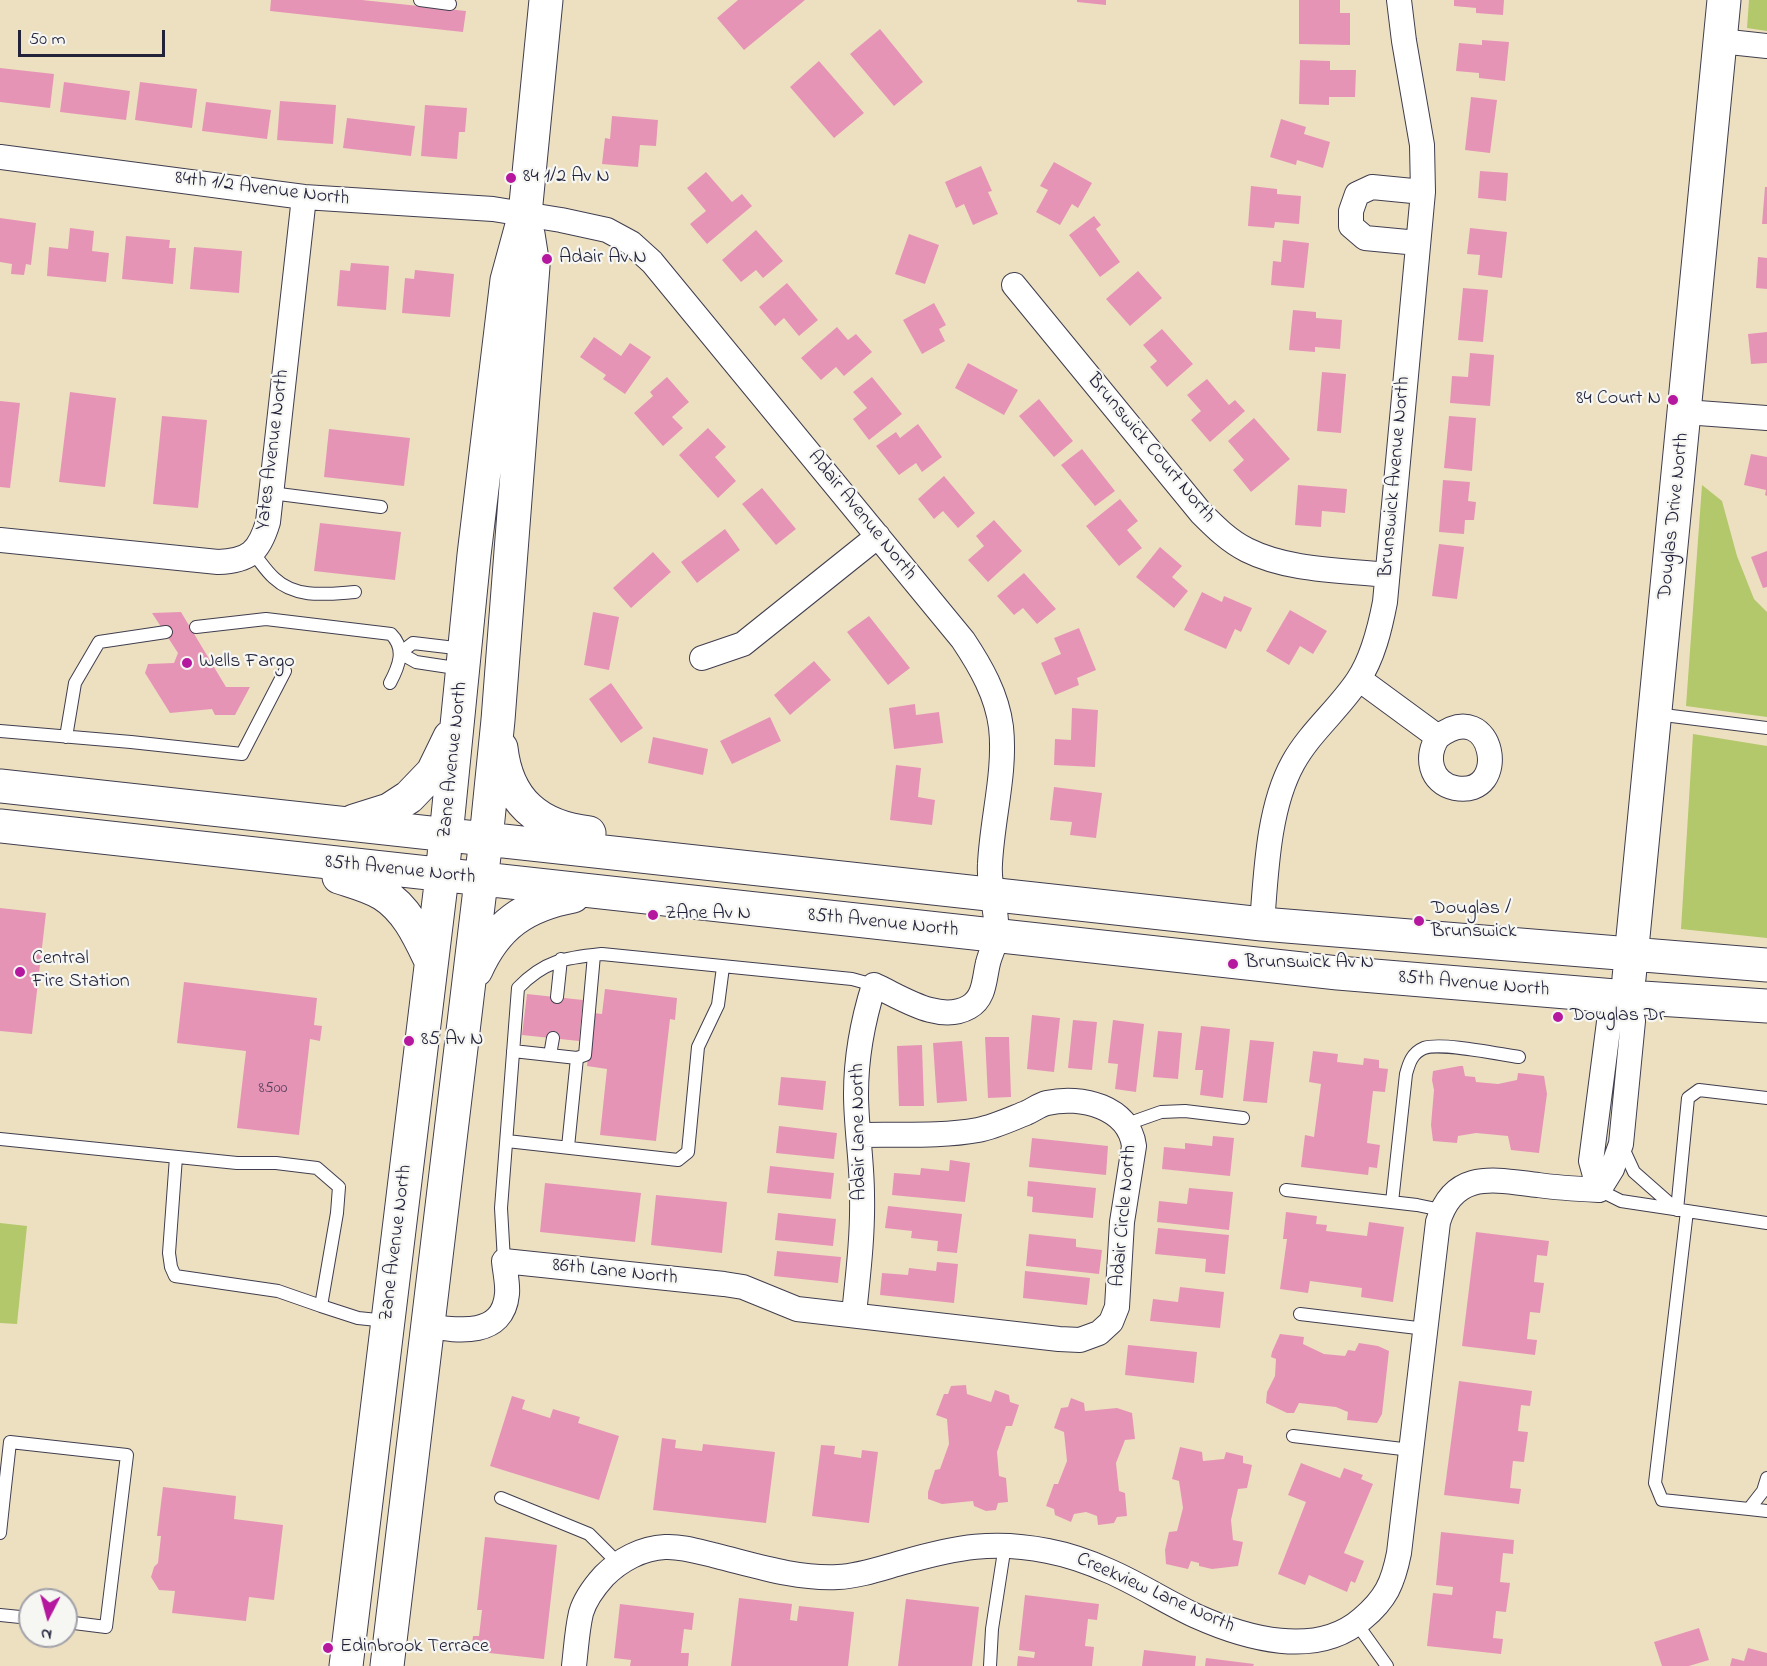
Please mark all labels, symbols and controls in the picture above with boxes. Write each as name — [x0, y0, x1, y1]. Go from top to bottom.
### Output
scale bar — [21, 18, 168, 56]
text: 50 m — [29, 27, 66, 53]
place label: 84 1/2 Av N — [523, 166, 610, 190]
street label: 84th 1/2 Avenue North — [173, 167, 351, 213]
marker: 84 1/2 Av N — [504, 171, 518, 185]
place label: Adair Av N — [559, 247, 647, 271]
marker: Adair Av N — [540, 252, 554, 266]
street label: Yates Avenue North — [252, 368, 296, 532]
street label: Brunswick Court North — [1081, 369, 1219, 529]
street label: Brunswick Avenue North — [1375, 376, 1417, 578]
place label: 84 Court N — [1576, 388, 1661, 412]
marker: 84 Court N — [1666, 393, 1680, 407]
street label: Douglas Drive North — [1654, 432, 1696, 600]
street label: Adair Avenue North — [801, 446, 921, 586]
place label: Wells Fargo — [199, 651, 295, 675]
marker: Wells Fargo — [180, 656, 194, 670]
street label: Zane Avenue North — [434, 681, 474, 839]
street label: 85th Avenue North — [324, 851, 476, 891]
place label: Douglas / Brunswick — [1431, 898, 1516, 945]
place label: ZAne Av N — [665, 903, 751, 927]
street label: 85th Avenue North — [807, 904, 959, 944]
marker: ZAne Av N — [646, 908, 660, 922]
marker: Douglas / Brunswick — [1412, 914, 1426, 928]
place label: Central Fire Station — [32, 948, 130, 995]
place label: Brunswick Av N — [1245, 952, 1374, 976]
marker: Brunswick Av N — [1226, 957, 1240, 971]
marker: Central Fire Station — [13, 965, 27, 979]
street label: 85th Avenue North — [1398, 966, 1550, 1004]
place label: Douglas Dr — [1570, 1005, 1665, 1029]
marker: Douglas Dr — [1551, 1010, 1565, 1024]
place label: 85 Av N — [421, 1029, 483, 1053]
marker: 85 Av N — [402, 1034, 416, 1048]
street label: Adair Lane North — [847, 1063, 873, 1201]
house number: 8500 — [259, 1079, 287, 1099]
street label: Adair Circle North — [1107, 1144, 1143, 1288]
street label: Zane Avenue North — [376, 1164, 418, 1322]
street label: 86th Lane North — [551, 1254, 679, 1292]
street label: Creekview Lane North — [1072, 1548, 1238, 1640]
north arrow — [18, 1588, 78, 1648]
text: N — [40, 1621, 53, 1646]
place label: Edinbrook Terrace — [340, 1636, 489, 1660]
marker: Edinbrook Terrace — [321, 1641, 335, 1655]

